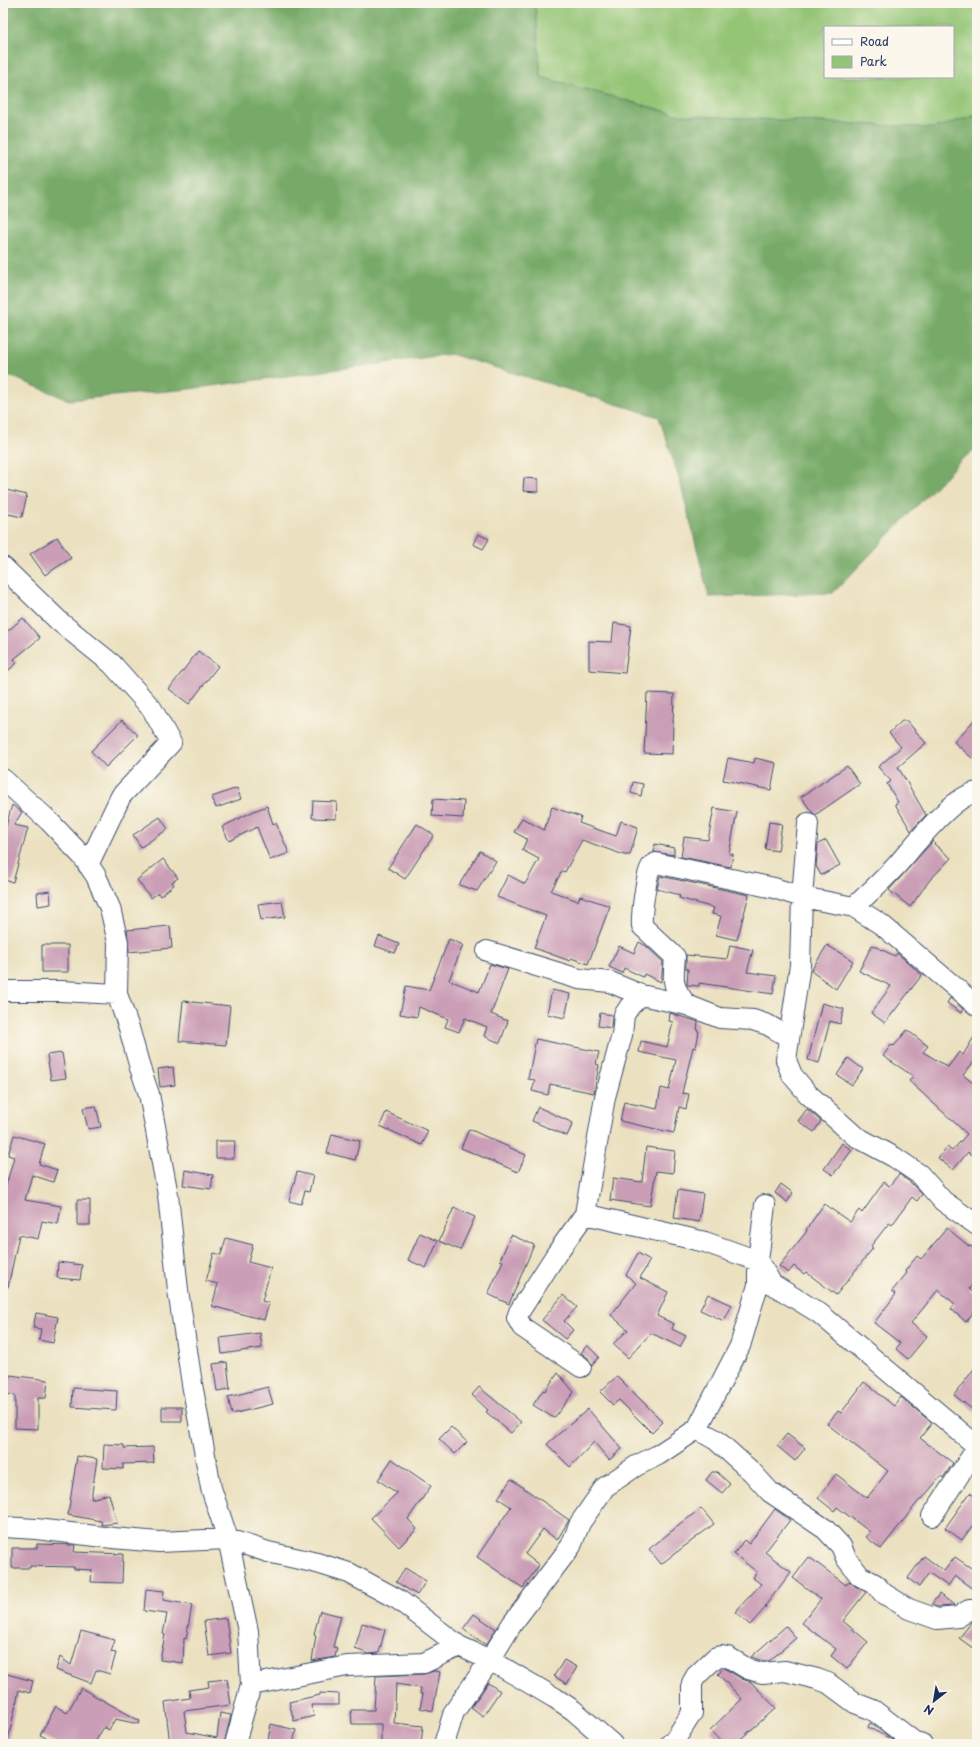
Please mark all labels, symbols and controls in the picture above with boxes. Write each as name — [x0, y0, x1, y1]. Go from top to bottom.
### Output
legend — [824, 26, 954, 78]
text: Road — [860, 32, 889, 50]
text: Park — [860, 52, 887, 70]
north arrow — [914, 1681, 954, 1721]
text: N — [920, 1700, 937, 1720]

